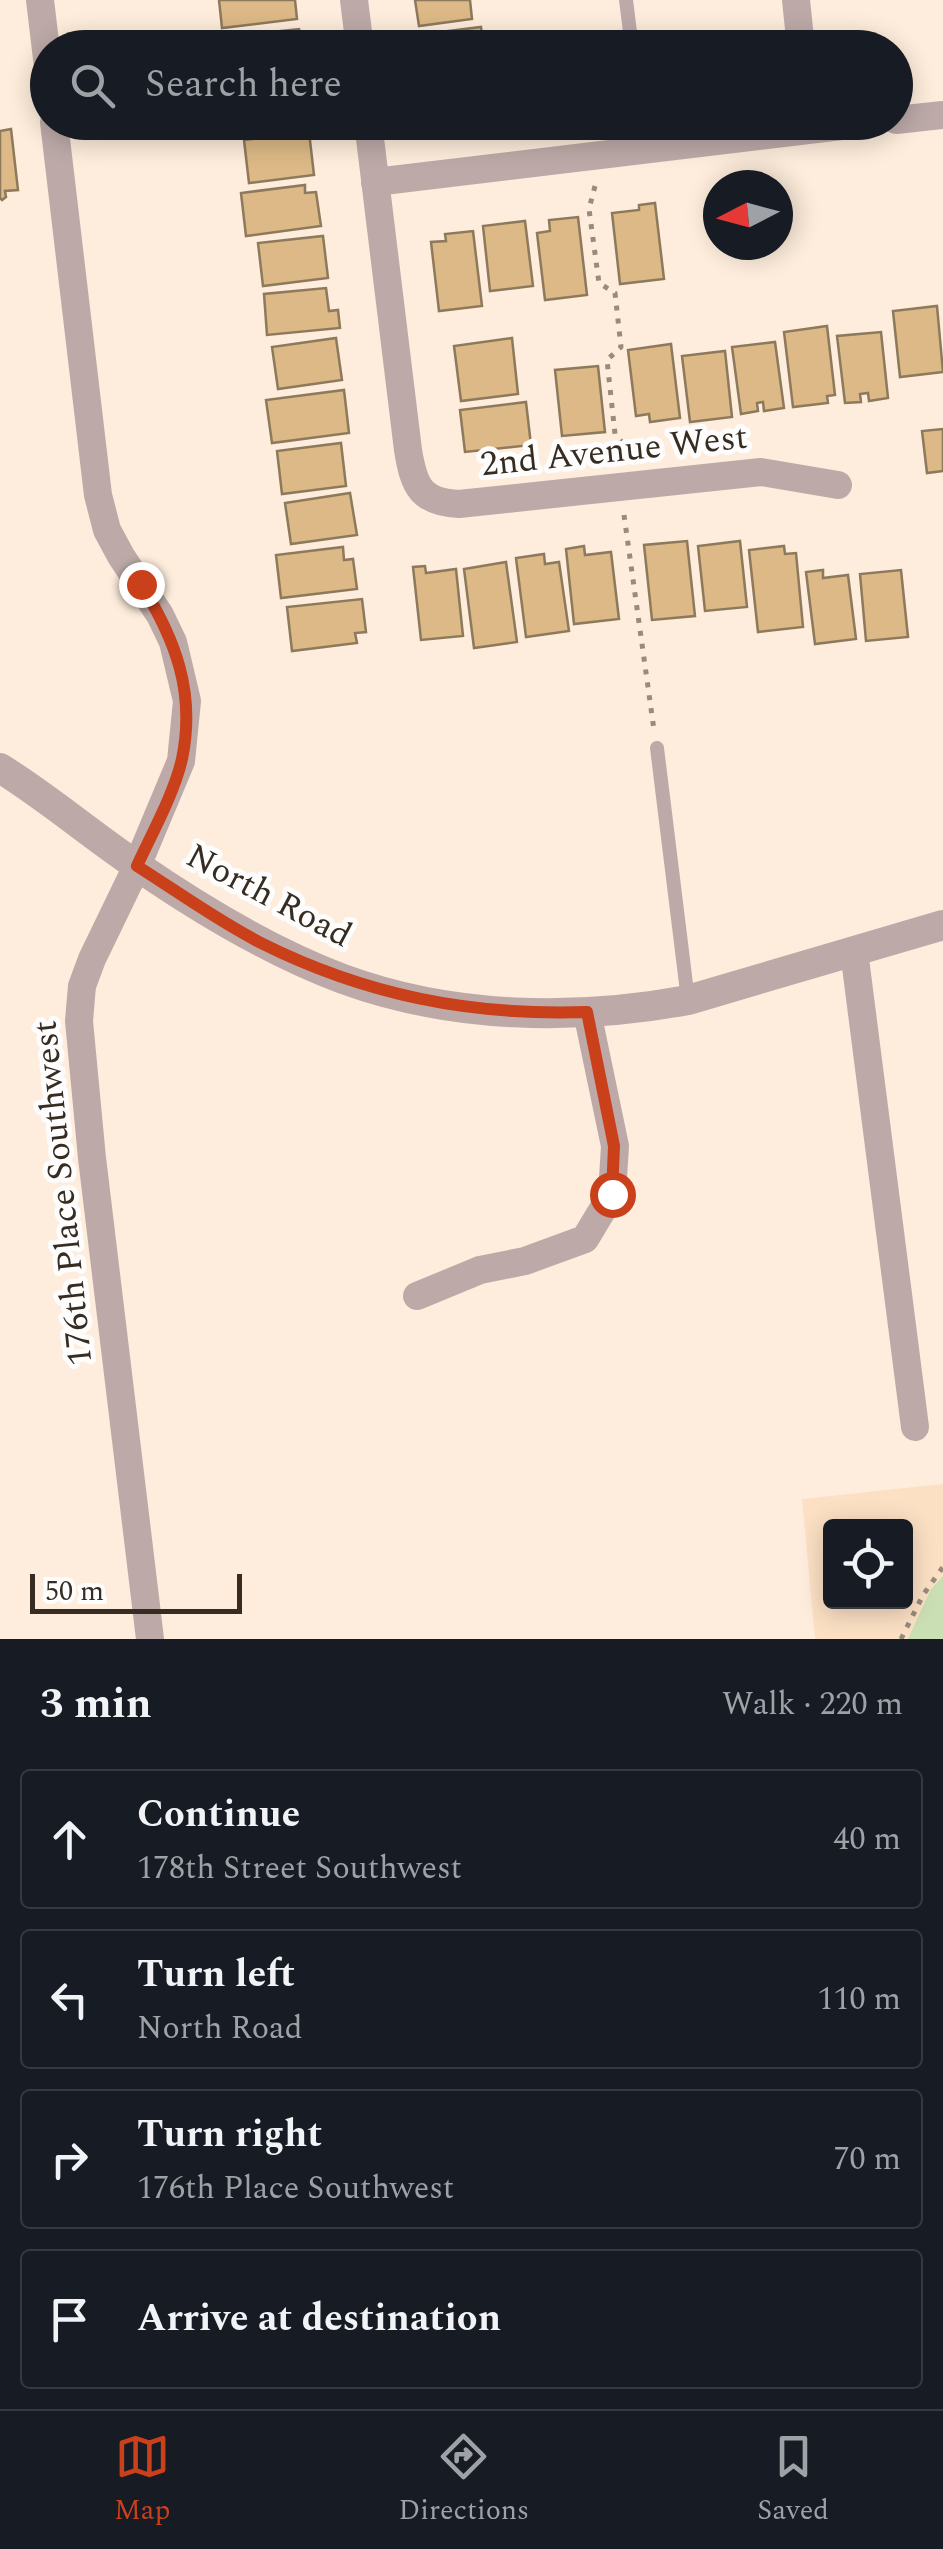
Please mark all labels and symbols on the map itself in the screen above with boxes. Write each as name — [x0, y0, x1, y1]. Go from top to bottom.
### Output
north arrow — [703, 170, 793, 260]
street label: 2nd Avenue West — [478, 411, 750, 491]
route end — [119, 562, 165, 608]
street label: North Road — [177, 830, 361, 962]
street label: 176th Place Southwest — [19, 1018, 107, 1368]
route start — [590, 1172, 636, 1218]
scale bar — [30, 1569, 242, 1614]

